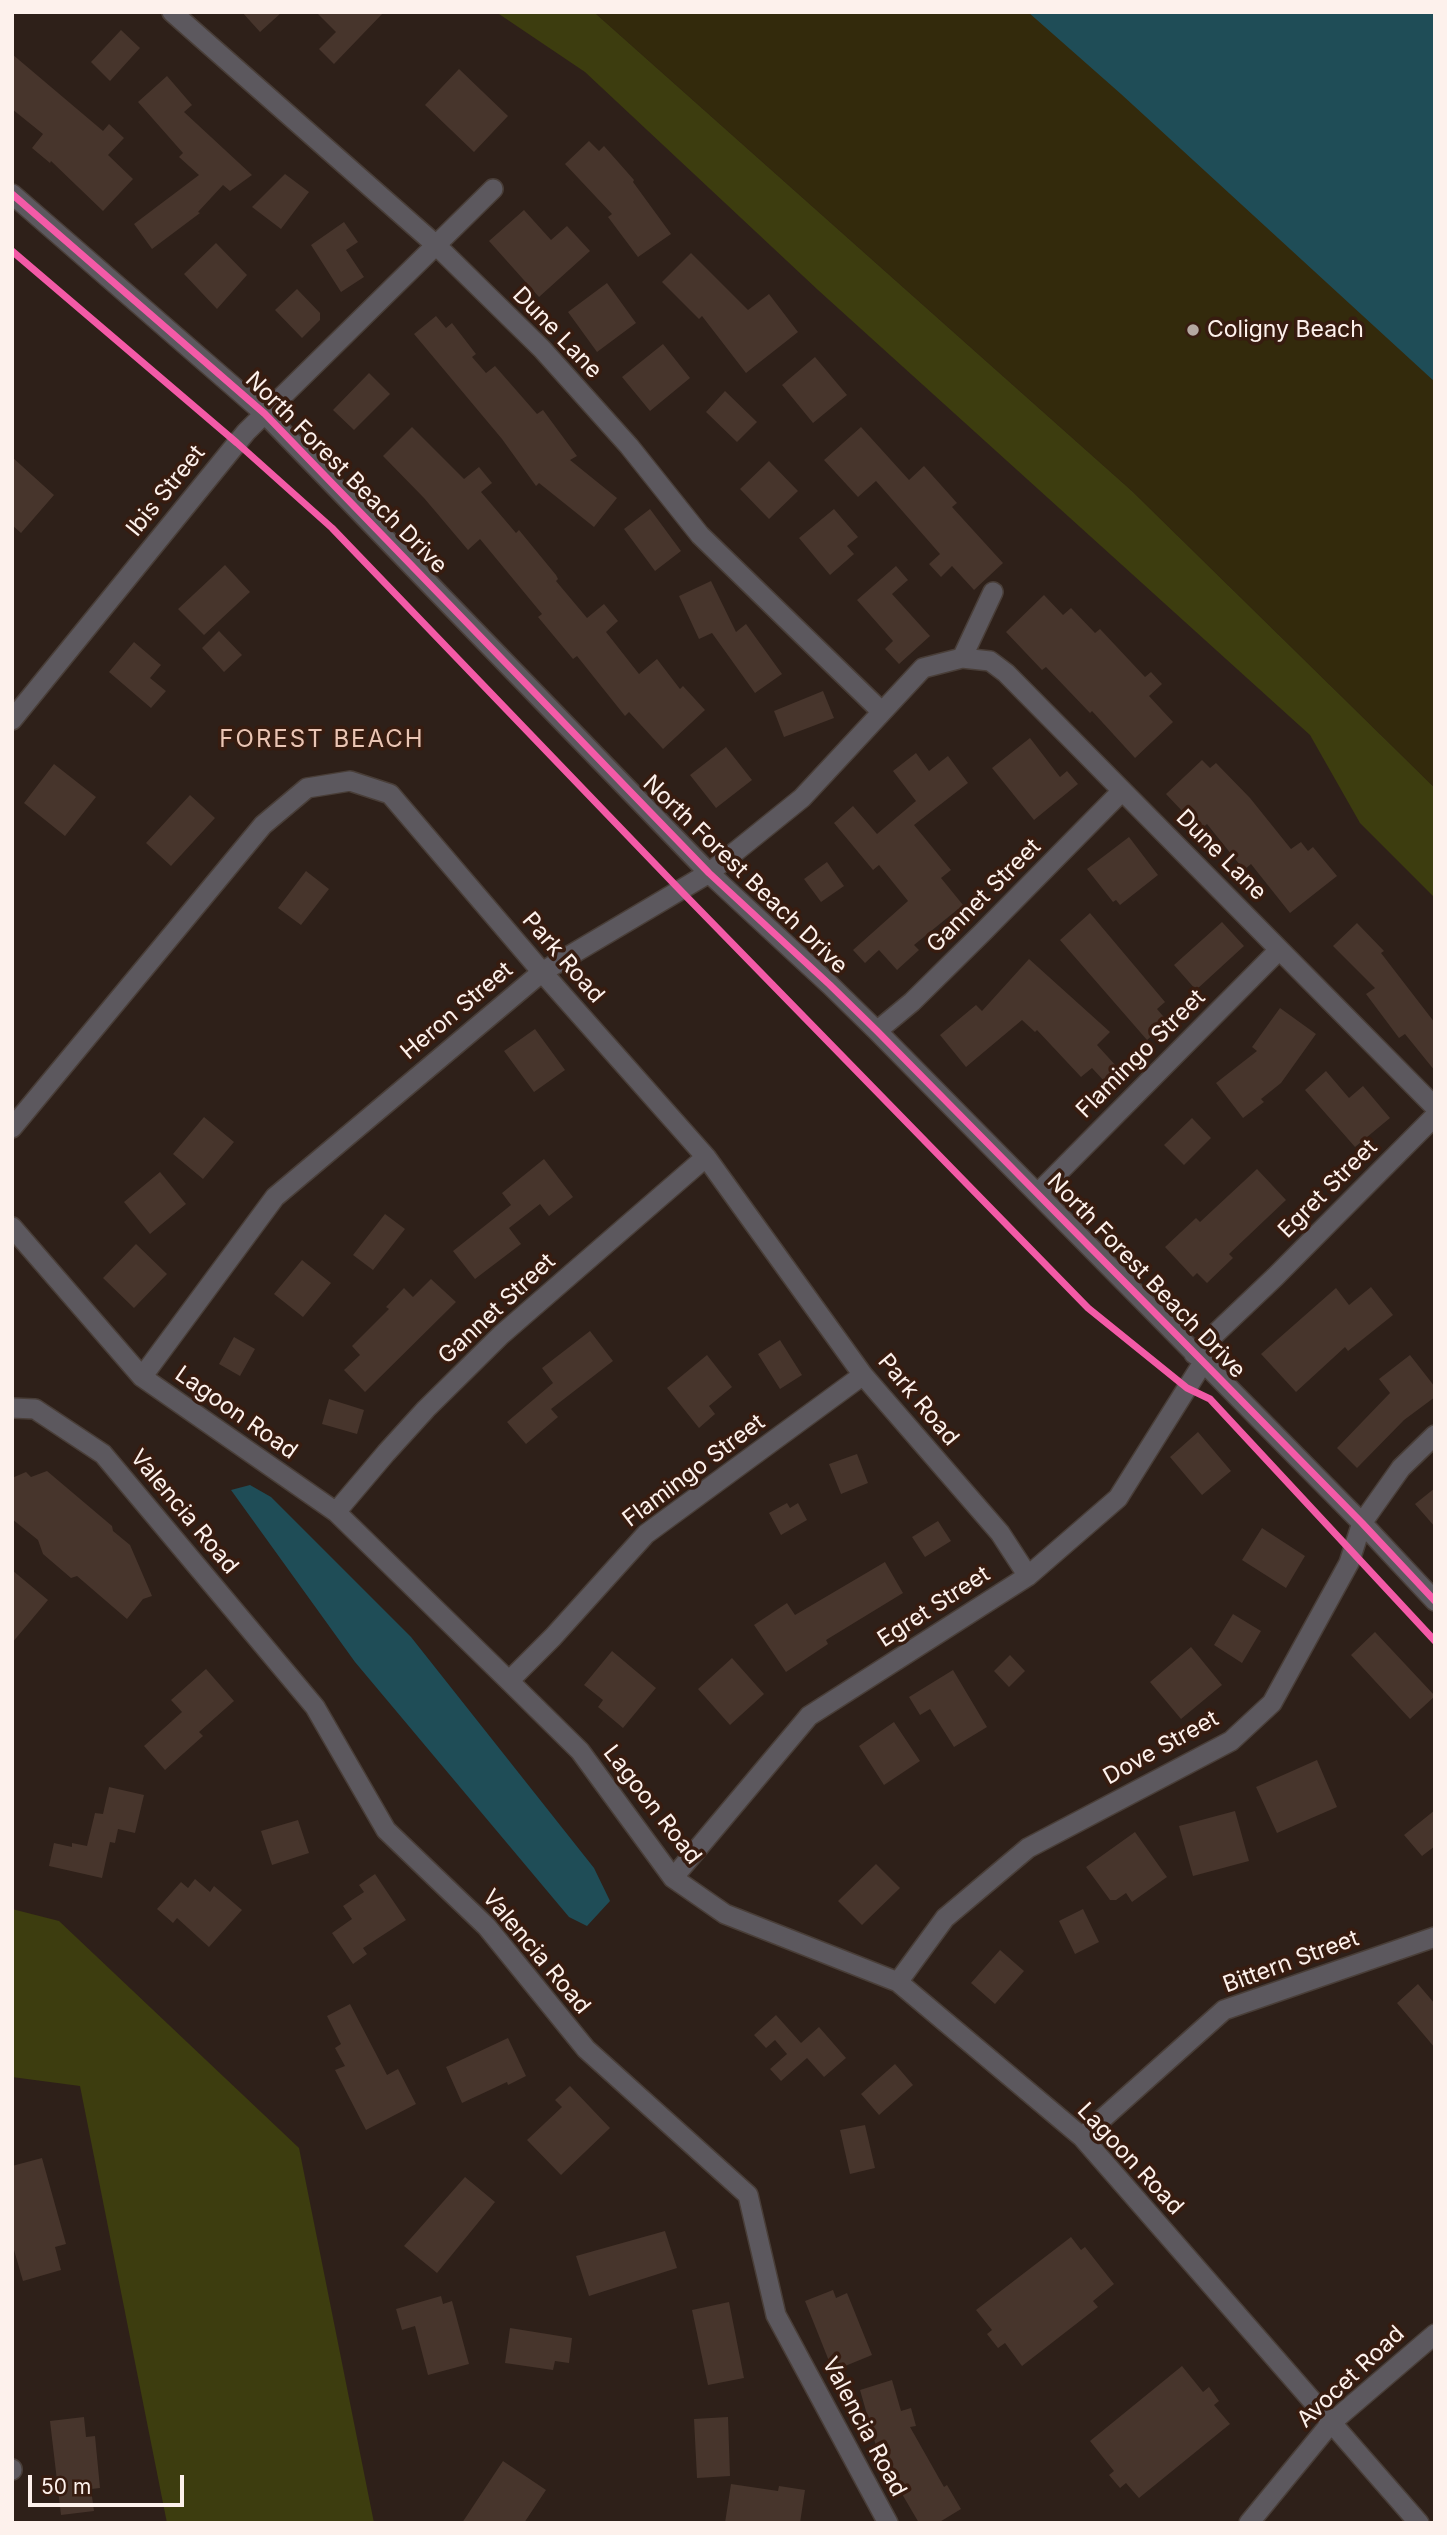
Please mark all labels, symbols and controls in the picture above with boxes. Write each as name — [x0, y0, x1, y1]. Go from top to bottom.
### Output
street label: Dune Lane — [507, 281, 607, 385]
place label: Coligny Beach — [1207, 316, 1364, 344]
marker: Coligny Beach — [1185, 322, 1201, 338]
street label: North Forest Beach Drive — [239, 366, 453, 580]
street label: Ibis Street — [121, 440, 211, 542]
district label: FOREST BEACH — [221, 726, 423, 754]
street label: North Forest Beach Drive — [637, 770, 853, 980]
street label: Dune Lane — [1170, 804, 1272, 906]
street label: Gannet Street — [921, 833, 1047, 959]
street label: Park Road — [516, 907, 610, 1009]
street label: Heron Street — [395, 956, 519, 1066]
street label: Flamingo Street — [1071, 984, 1211, 1124]
street label: Egret Street — [1273, 1134, 1383, 1244]
street label: North Forest Beach Drive — [1041, 1168, 1251, 1384]
street label: Gannet Street — [433, 1248, 561, 1370]
street label: Park Road — [872, 1349, 964, 1451]
street label: Lagoon Road — [169, 1361, 303, 1465]
street label: Flamingo Street — [618, 1409, 770, 1533]
street label: Valencia Road — [124, 1444, 244, 1580]
street label: Egret Street — [873, 1560, 995, 1654]
street label: Dove Street — [1099, 1705, 1223, 1791]
street label: Lagoon Road — [597, 1740, 707, 1870]
street label: Valencia Road — [476, 1884, 596, 2020]
street label: Bittern Street — [1219, 1925, 1363, 1999]
street label: Lagoon Road — [1071, 2097, 1189, 2221]
street label: Avocet Road — [1292, 2320, 1410, 2434]
street label: Valencia Road — [816, 2353, 912, 2501]
scale bar — [32, 2462, 187, 2506]
text: 50 m — [41, 2474, 91, 2499]

